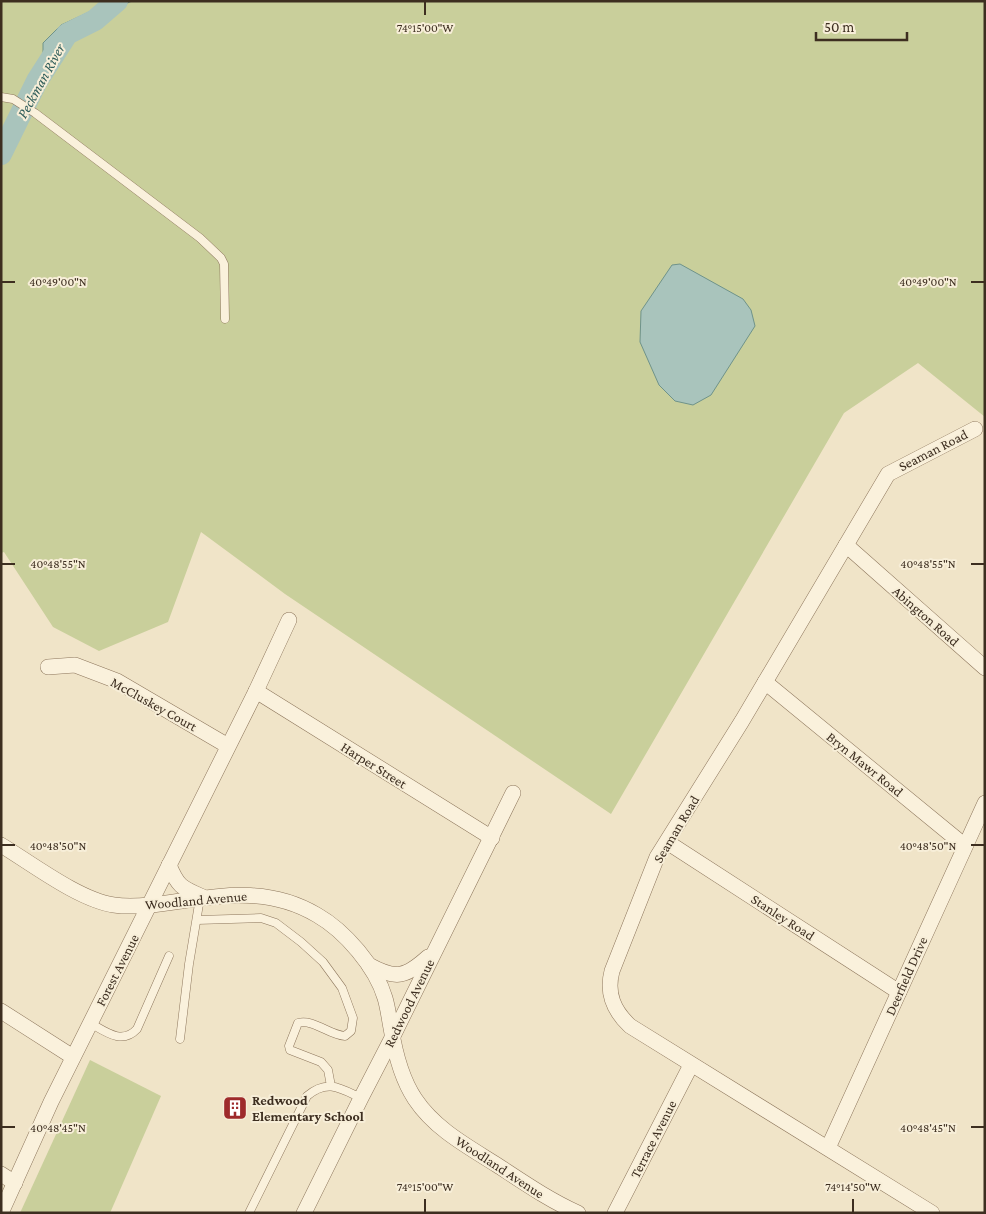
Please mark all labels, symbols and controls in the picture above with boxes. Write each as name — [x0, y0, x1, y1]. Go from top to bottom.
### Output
scale bar — [816, 10, 907, 42]
text: 50 m — [824, 19, 854, 35]
text: 74°15'00"W — [397, 21, 453, 35]
water label: Peckman River — [14, 40, 68, 121]
text: 40°49'00"N — [29, 275, 87, 289]
text: 40°49'00"N — [899, 275, 957, 289]
street label: Seaman Road — [896, 425, 971, 474]
text: 40°48'55"N — [30, 557, 86, 571]
text: 40°48'55"N — [900, 557, 956, 571]
street label: Abington Road — [889, 583, 963, 650]
street label: McCluskey Court — [108, 674, 200, 735]
street label: Bryn Mawr Road — [824, 728, 907, 800]
street label: Harper Street — [338, 738, 410, 792]
street label: Seaman Road — [650, 792, 703, 865]
text: 40°48'50"N — [30, 839, 86, 853]
text: 40°48'50"N — [900, 839, 956, 853]
street label: Woodland Avenue — [144, 888, 248, 912]
street label: Stanley Road — [748, 891, 818, 944]
street label: Forest Avenue — [92, 931, 142, 1009]
street label: Deerfield Drive — [882, 934, 930, 1018]
street label: Redwood Avenue — [381, 956, 437, 1050]
place label: Redwood Elementary School — [252, 1092, 364, 1124]
building icon: Redwood Elementary School — [222, 1095, 248, 1121]
street label: Terrace Avenue — [627, 1097, 679, 1181]
text: 40°48'45"N — [30, 1121, 86, 1135]
text: 40°48'45"N — [900, 1121, 956, 1135]
street label: Woodland Avenue — [453, 1132, 547, 1202]
text: 74°15'00"W — [397, 1180, 453, 1194]
text: 74°14'50"W — [825, 1180, 881, 1194]

